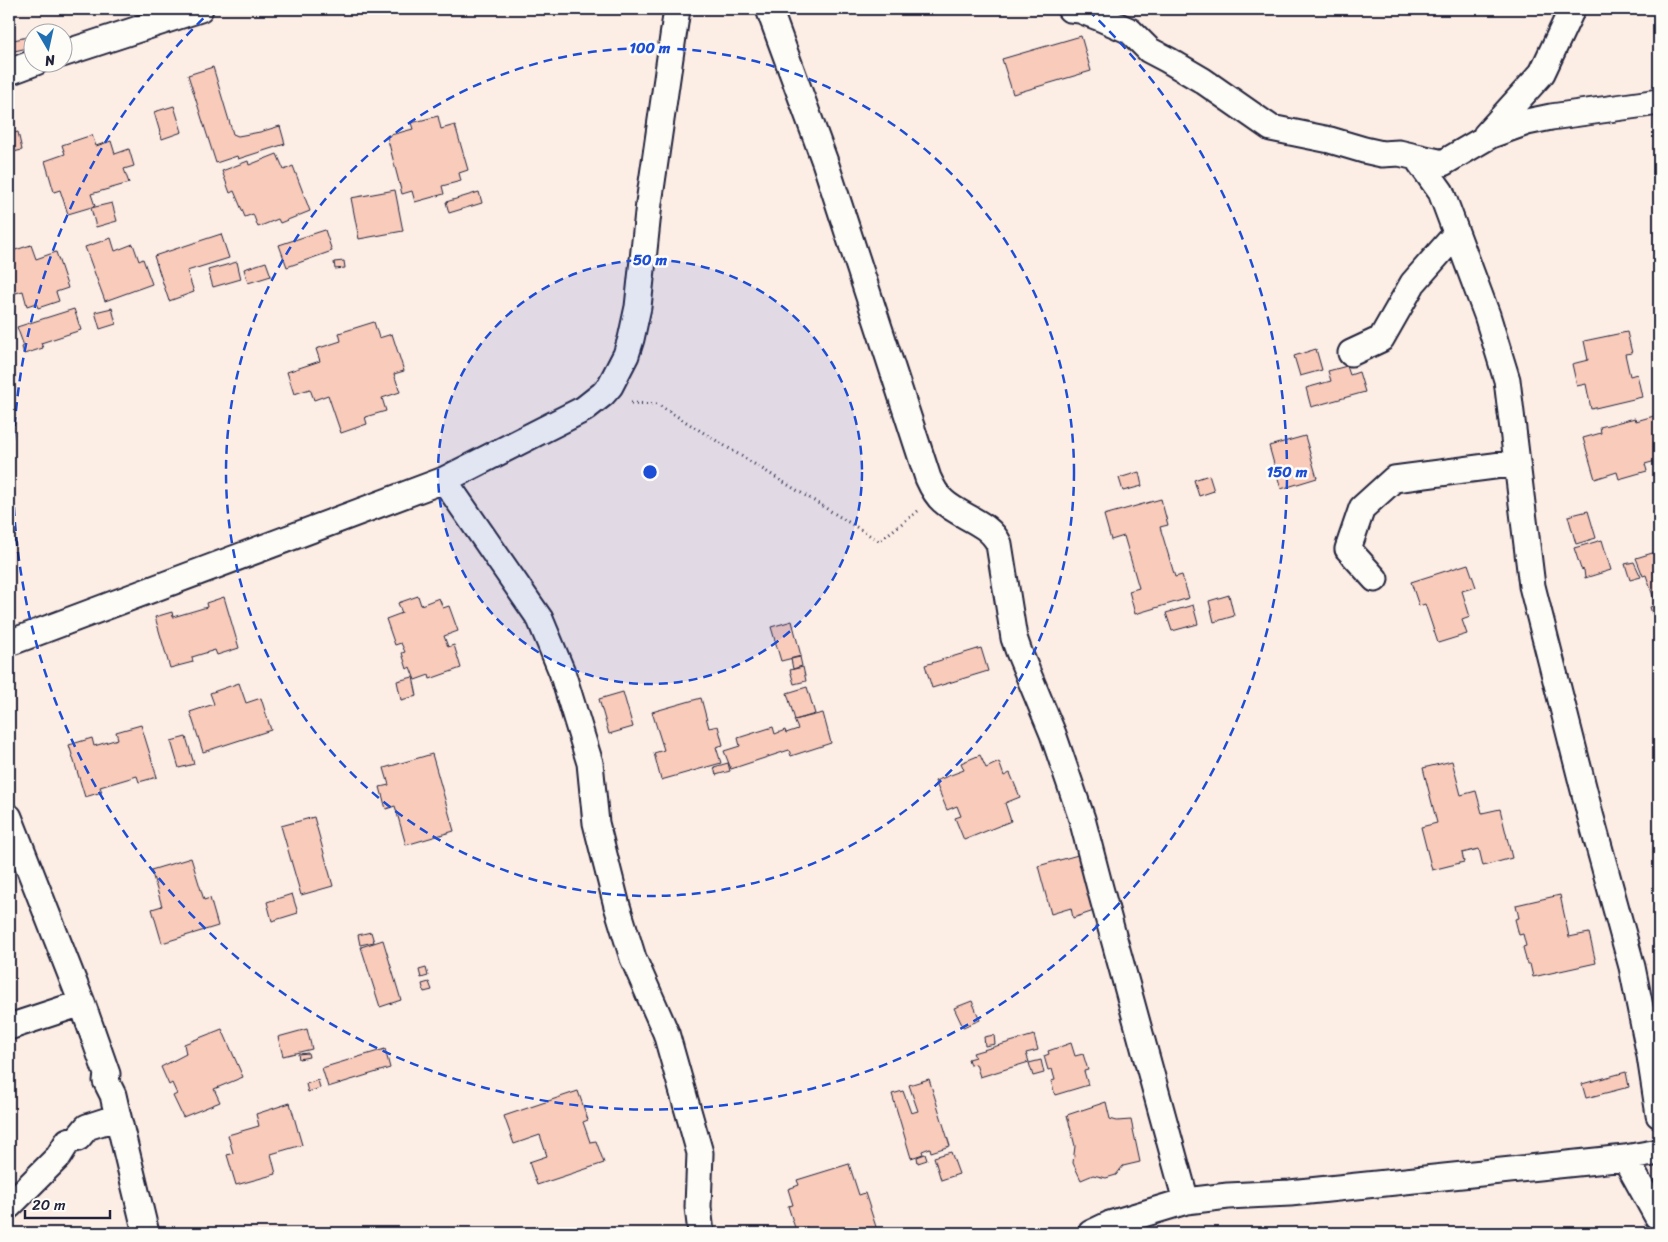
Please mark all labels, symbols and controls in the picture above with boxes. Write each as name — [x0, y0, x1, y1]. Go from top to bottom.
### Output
north arrow — [22, 22, 72, 72]
text: 100 m — [630, 35, 671, 61]
text: N — [43, 47, 58, 73]
text: 50 m — [633, 247, 668, 273]
text: 150 m — [1267, 459, 1308, 485]
centre of rings — [641, 463, 659, 481]
scale bar — [25, 1187, 110, 1219]
text: 20 m — [32, 1192, 66, 1218]

